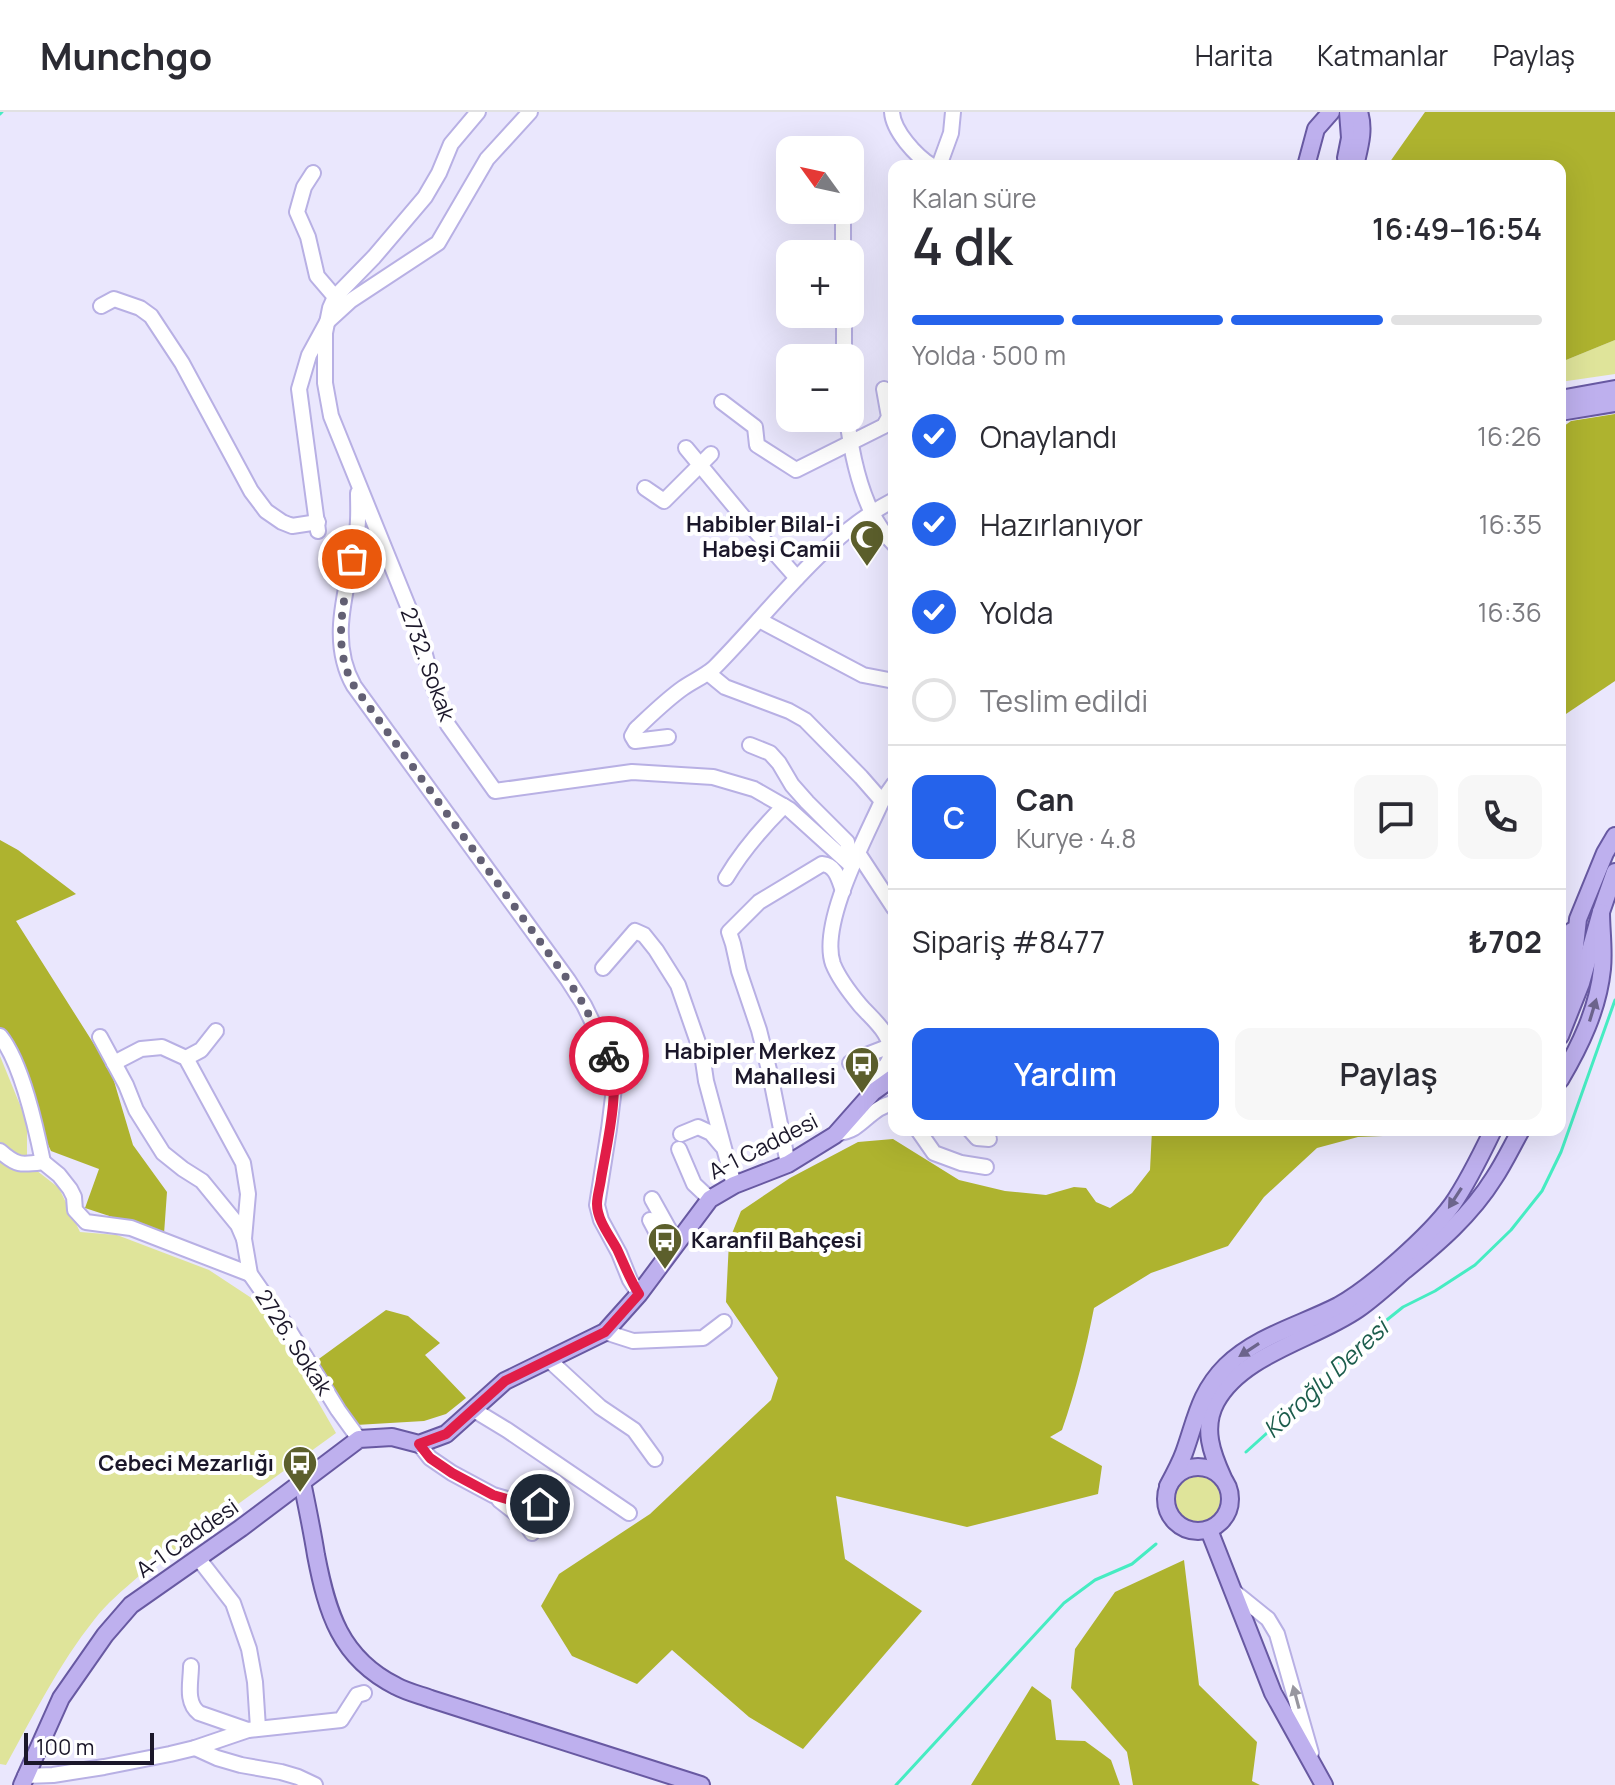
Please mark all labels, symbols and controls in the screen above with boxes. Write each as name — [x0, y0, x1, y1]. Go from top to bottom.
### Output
text: Munchgo — [40, 29, 212, 81]
text: Harita — [1195, 36, 1273, 74]
text: Katmanlar — [1317, 36, 1448, 74]
text: Paylaş — [1492, 36, 1575, 74]
north arrow — [776, 136, 864, 224]
map controls — [776, 136, 864, 432]
text: Kalan süre — [912, 180, 1036, 216]
text: 16:49–16:54 — [1372, 208, 1542, 249]
text: 4 dk — [912, 210, 1013, 281]
button: + — [776, 240, 864, 328]
text: Yolda · 500 m — [912, 337, 1066, 373]
button: − — [776, 344, 864, 432]
icon: check — [912, 414, 956, 458]
text: Onaylandı — [980, 416, 1117, 457]
text: 16:26 — [1477, 418, 1542, 454]
icon: check — [912, 502, 956, 546]
text: Hazırlanıyor — [980, 504, 1143, 545]
text: 16:35 — [1479, 506, 1542, 542]
place label: Habibler Bilal-i Habeşi Camii — [686, 509, 841, 564]
mosque icon: Habibler Bilal-i Habeşi Camii — [848, 518, 886, 568]
pin — [318, 525, 386, 593]
icon: bag — [330, 537, 374, 581]
icon: check — [912, 590, 956, 634]
text: Yolda — [980, 592, 1053, 633]
text: 16:36 — [1477, 594, 1542, 630]
street label: 2732. Sokak — [394, 603, 463, 726]
text: Teslim edildi — [980, 680, 1148, 721]
button: chat — [1354, 775, 1438, 859]
button: phone — [1458, 775, 1542, 859]
text: Can — [1016, 779, 1074, 820]
text: C — [943, 797, 965, 838]
text: Kurye · 4.8 — [1016, 820, 1136, 856]
text: Sipariş #8477 — [912, 921, 1105, 962]
text: ₺702 — [1469, 921, 1542, 962]
one-way arrow — [1587, 998, 1600, 1022]
courier — [569, 1016, 649, 1096]
button: Yardım — [912, 1028, 1219, 1120]
button: Paylaş — [1235, 1028, 1542, 1120]
icon: bike — [587, 1034, 631, 1078]
place label: Habipler Merkez Mahallesi — [664, 1036, 836, 1091]
bus stop icon: Habipler Merkez Mahallesi — [843, 1045, 881, 1095]
street label: A-1 Caddesi — [703, 1106, 823, 1186]
one-way arrow — [1448, 1187, 1462, 1209]
bus stop icon: Karanfil Bahçesi — [646, 1221, 684, 1271]
place label: Karanfil Bahçesi — [691, 1225, 862, 1255]
street label: 2726. Sokak — [249, 1283, 340, 1402]
water label: Köroğlu Deresi — [1255, 1309, 1397, 1445]
one-way arrow — [1238, 1342, 1259, 1357]
bus stop icon: Cebeci Mezarlığı — [281, 1444, 319, 1494]
place label: Cebeci Mezarlığı — [98, 1448, 274, 1478]
pin — [506, 1470, 574, 1538]
icon: home — [518, 1482, 562, 1526]
street label: A-1 Caddesi — [130, 1492, 244, 1584]
one-way arrow — [1289, 1685, 1301, 1710]
scale bar — [24, 1729, 154, 1765]
text: 100 m — [36, 1732, 94, 1762]

